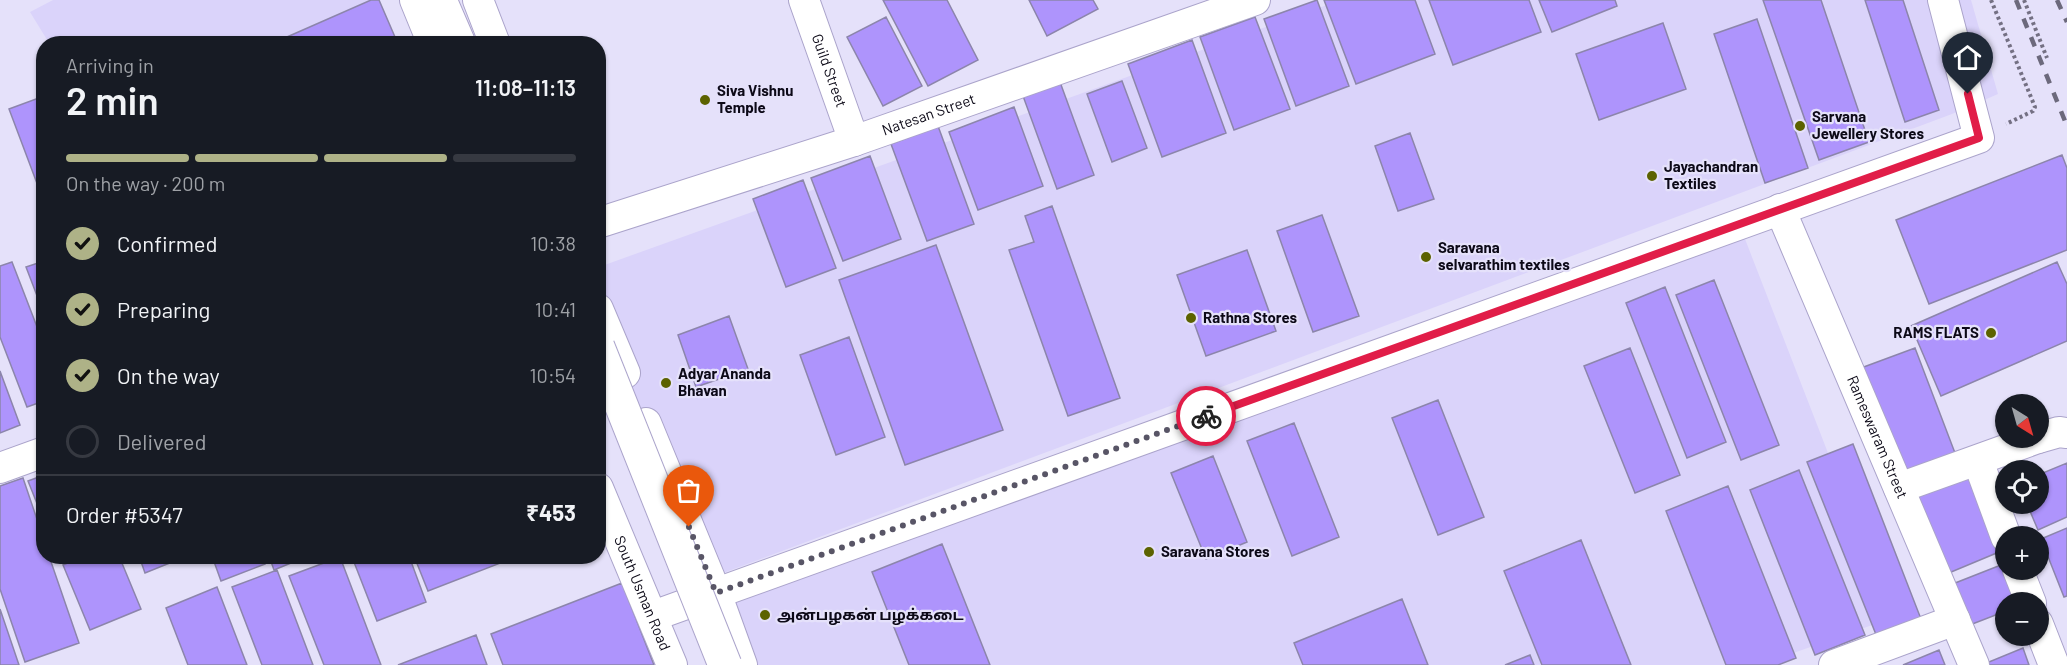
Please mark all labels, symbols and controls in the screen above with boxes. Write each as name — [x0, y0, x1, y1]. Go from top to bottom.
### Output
street label: Guild Street — [809, 31, 851, 110]
pin — [1942, 32, 1993, 94]
icon: home — [1951, 41, 1984, 74]
text: Arriving in — [66, 53, 154, 77]
text: 11:08–11:13 — [475, 74, 576, 100]
text: 2 min — [66, 76, 159, 123]
place label: Siva Vishnu Temple — [717, 81, 793, 116]
street label: Natesan Street — [879, 89, 978, 139]
marker: Siva Vishnu Temple — [698, 93, 712, 107]
place label: Sarvana Jewellery Stores — [1812, 107, 1924, 142]
marker: Sarvana Jewellery Stores — [1793, 119, 1807, 133]
place label: Jayachandran Textiles — [1664, 157, 1758, 192]
marker: Jayachandran Textiles — [1645, 169, 1659, 183]
text: On the way · 200 m — [66, 171, 225, 195]
icon: check — [66, 227, 99, 260]
text: Confirmed — [117, 230, 217, 256]
text: 10:38 — [530, 231, 576, 255]
place label: Saravana selvarathim textiles — [1438, 238, 1570, 273]
marker: Saravana selvarathim textiles — [1419, 250, 1433, 264]
icon: check — [66, 293, 99, 326]
text: Preparing — [117, 296, 210, 322]
text: 10:41 — [535, 297, 576, 321]
place label: Rathna Stores — [1203, 308, 1298, 326]
marker: Rathna Stores — [1184, 311, 1198, 325]
place label: RAMS FLATS — [1893, 323, 1979, 341]
marker: RAMS FLATS — [1984, 326, 1998, 340]
icon: check — [66, 359, 99, 392]
text: On the way — [117, 362, 220, 388]
text: 10:54 — [530, 363, 576, 387]
place label: Adyar Ananda Bhavan — [678, 364, 771, 399]
street label: Rameswaram Street — [1844, 373, 1912, 501]
marker: Adyar Ananda Bhavan — [659, 376, 673, 390]
courier — [1176, 386, 1236, 446]
north arrow — [1995, 394, 2049, 448]
map controls — [1995, 394, 2049, 646]
icon: bike — [1190, 400, 1223, 433]
text: Delivered — [117, 428, 206, 454]
button: locate — [1995, 460, 2049, 514]
pin — [663, 465, 714, 527]
icon: bag — [672, 474, 705, 507]
text: ₹453 — [526, 499, 576, 525]
text: Order #5347 — [66, 501, 183, 527]
button: + — [1995, 526, 2049, 580]
street label: South Usman Road — [611, 533, 675, 653]
place label: Saravana Stores — [1161, 542, 1270, 560]
marker: Saravana Stores — [1142, 545, 1156, 559]
button: − — [1995, 592, 2049, 646]
place label: அன்பழகன் பழக்கடை — [777, 605, 964, 625]
marker: அன்பழகன் பழக்கடை — [758, 608, 772, 622]

